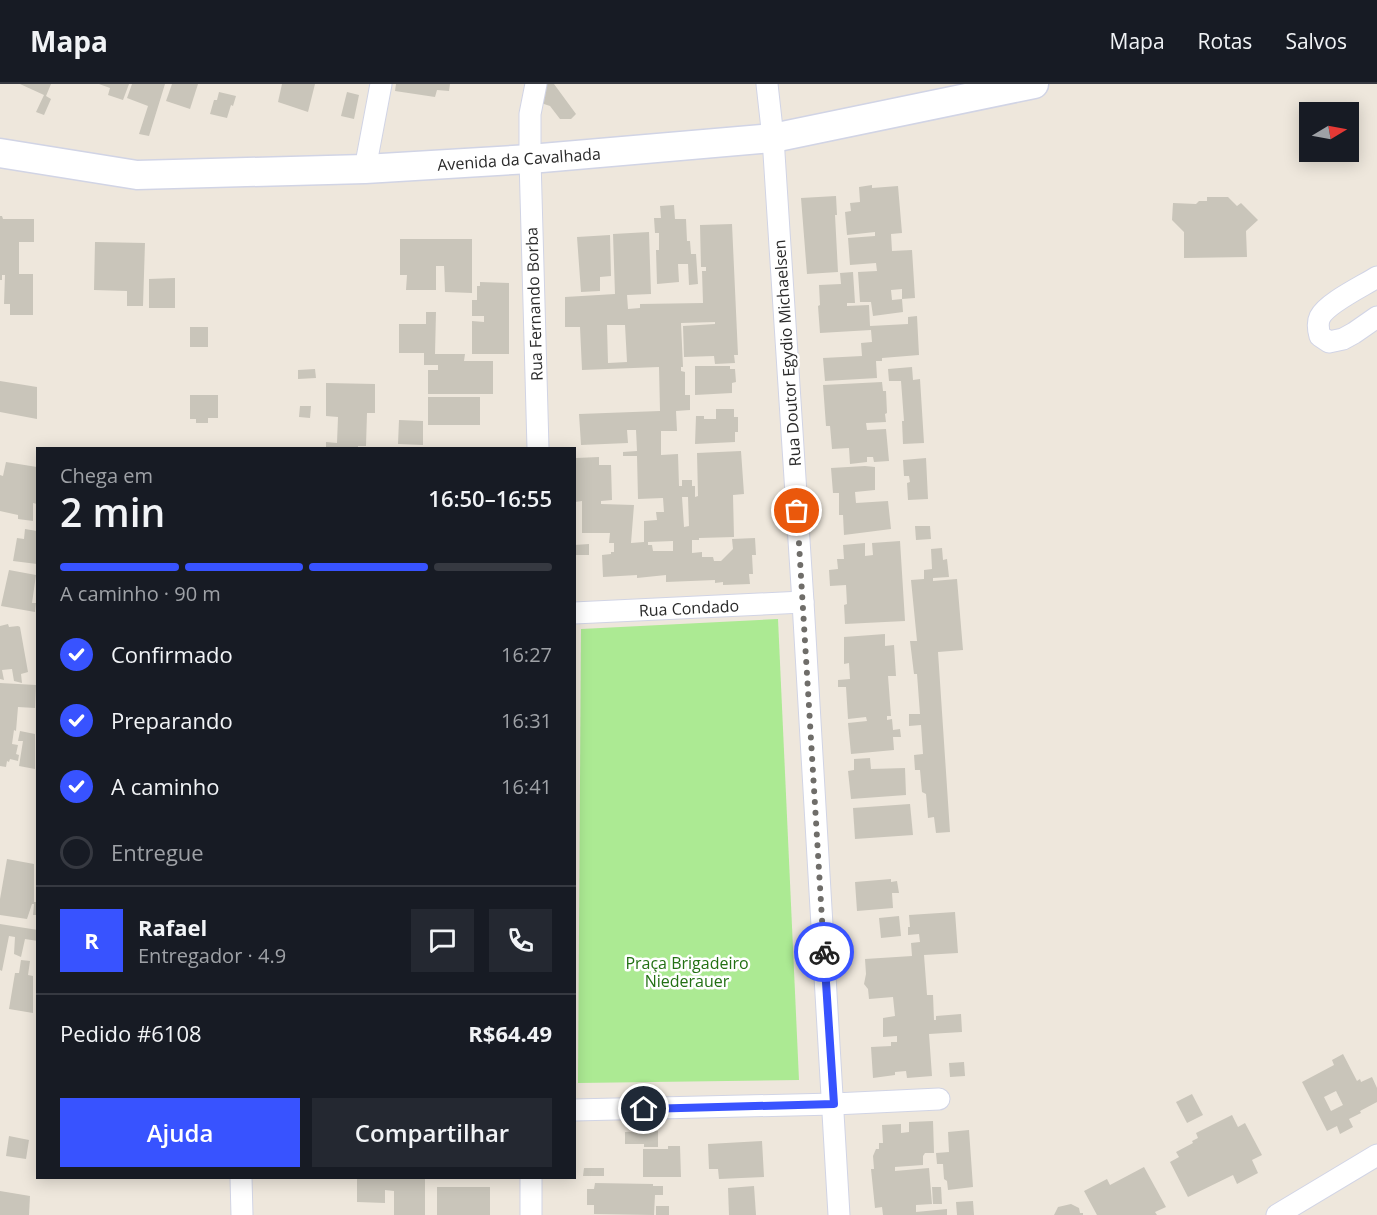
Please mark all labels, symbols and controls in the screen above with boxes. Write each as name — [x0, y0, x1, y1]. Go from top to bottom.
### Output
text: Mapa — [30, 22, 108, 60]
text: Mapa — [1110, 27, 1165, 55]
text: Rotas — [1198, 27, 1252, 55]
text: Salvos — [1285, 27, 1347, 55]
north arrow — [1299, 102, 1359, 162]
map controls — [1299, 102, 1359, 162]
street label: Avenida da Cavalhada — [436, 142, 602, 176]
street label: Rua Fernando Borba — [520, 227, 548, 381]
street label: Rua Doutor Egydio Michaelsen — [768, 239, 806, 467]
text: Chega em — [60, 462, 153, 489]
text: 16:50–16:55 — [428, 483, 552, 513]
text: 2 min — [60, 485, 165, 538]
pin — [771, 485, 822, 536]
icon: bag — [780, 494, 813, 527]
text: A caminho · 90 m — [60, 580, 221, 607]
street label: Rua Condado — [638, 594, 740, 622]
icon: check — [60, 638, 93, 671]
text: Confirmado — [111, 639, 233, 669]
text: 16:27 — [501, 641, 552, 668]
icon: check — [60, 704, 93, 737]
text: Preparando — [111, 705, 233, 735]
text: 16:31 — [501, 707, 552, 734]
icon: check — [60, 770, 93, 803]
text: A caminho — [111, 771, 220, 801]
text: 16:41 — [501, 773, 552, 800]
text: Entregue — [111, 837, 204, 867]
button: chat — [411, 909, 474, 972]
button: phone — [489, 909, 552, 972]
text: Rafael — [138, 912, 207, 942]
courier — [794, 922, 854, 982]
text: R — [84, 925, 99, 955]
icon: bike — [808, 936, 841, 969]
text: Entregador · 4.9 — [138, 942, 286, 969]
park label: Praça Brigadeiro Niederauer — [625, 952, 749, 992]
text: Pedido #6108 — [60, 1018, 202, 1048]
text: R$64.49 — [468, 1018, 552, 1048]
pin — [618, 1083, 669, 1134]
icon: home — [627, 1092, 660, 1125]
button: Ajuda — [60, 1098, 300, 1167]
button: Compartilhar — [312, 1098, 552, 1167]

